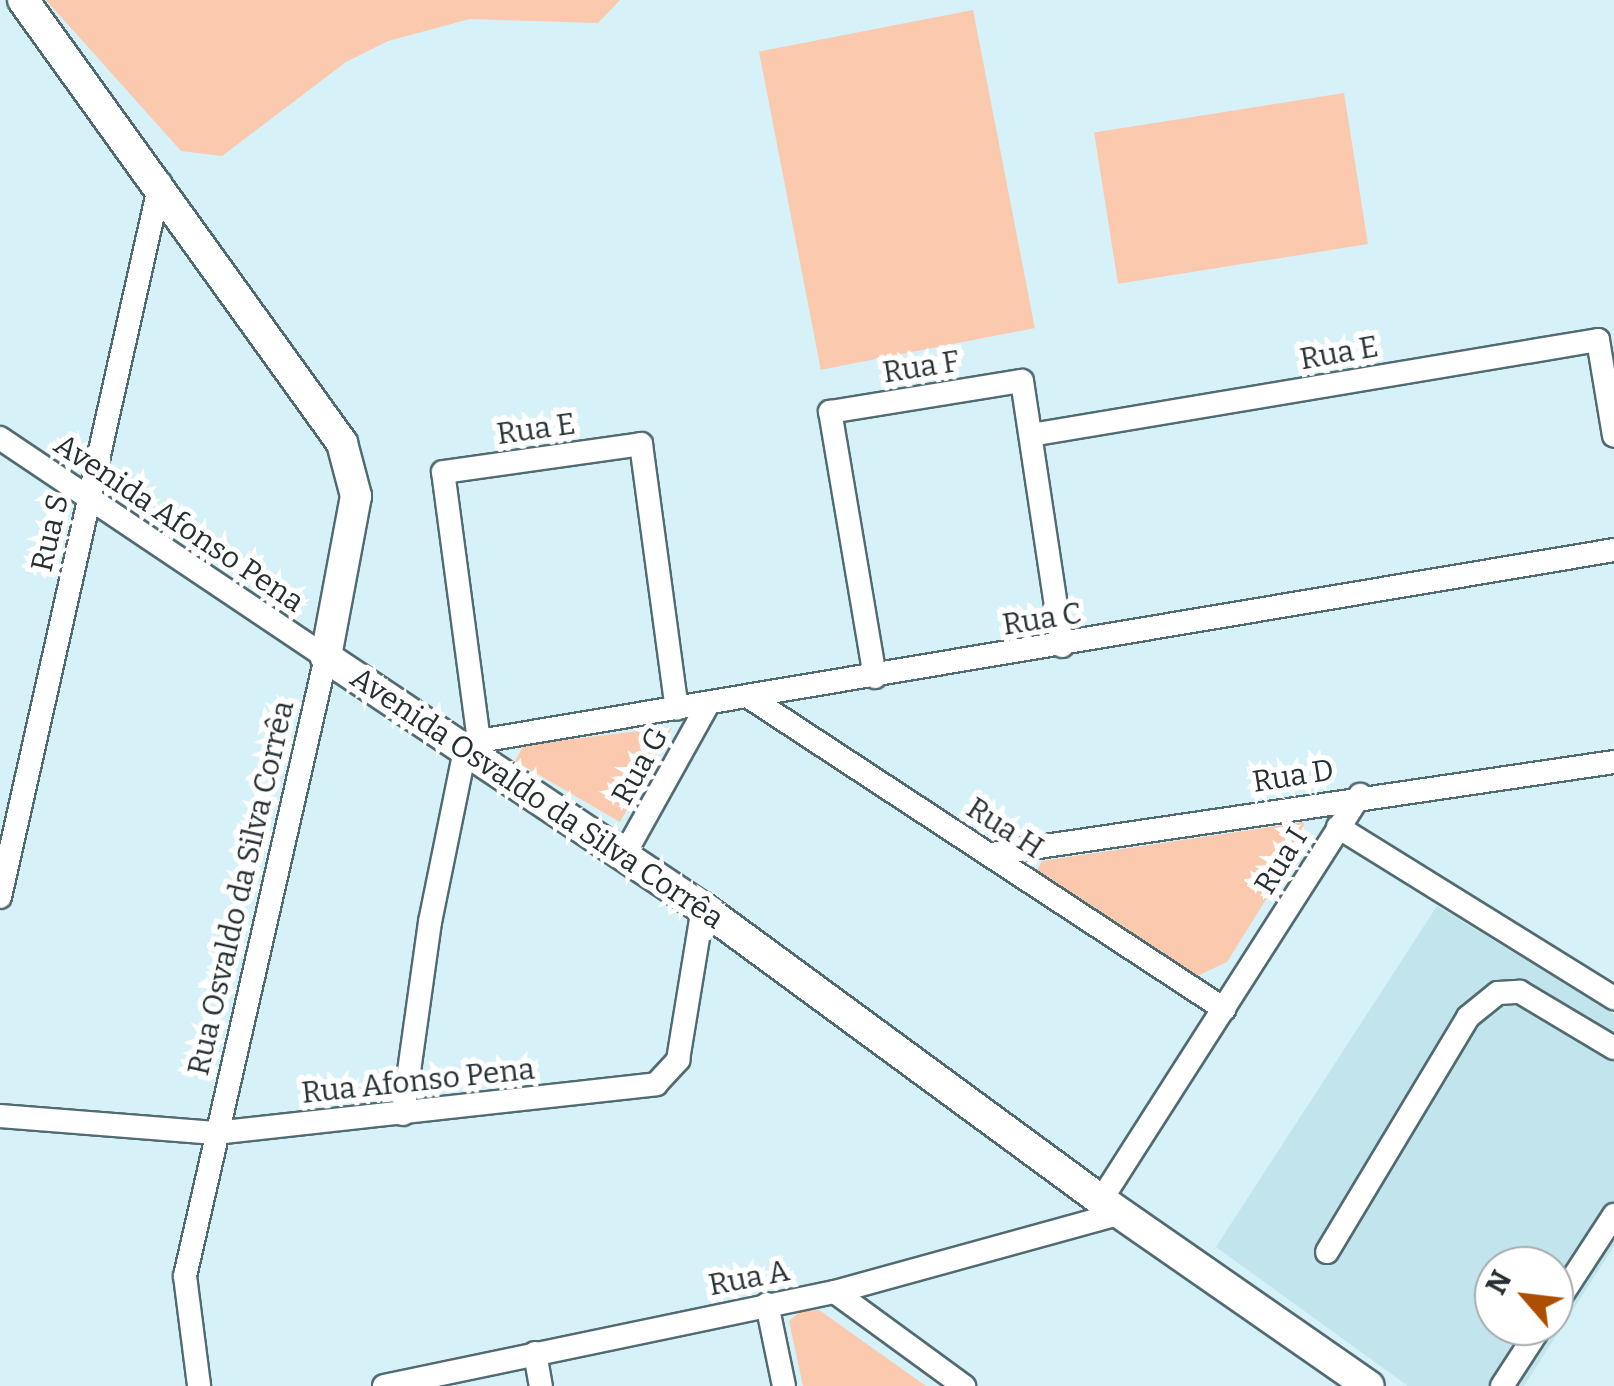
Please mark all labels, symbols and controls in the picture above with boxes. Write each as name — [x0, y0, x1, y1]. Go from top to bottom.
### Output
street label: Rua E — [1297, 328, 1381, 378]
street label: Rua F — [880, 343, 962, 391]
street label: Rua E — [494, 406, 578, 452]
street label: Avenida Afonso Pena — [47, 426, 311, 620]
street label: Rua S — [24, 491, 76, 575]
street label: Rua C — [1000, 595, 1084, 643]
street label: Avenida Osvaldo da Silva Corrêa — [344, 659, 730, 937]
street label: Rua Osvaldo da Silva Corrêa — [180, 697, 302, 1079]
street label: Rua G — [604, 721, 676, 811]
street label: Rua D — [1250, 752, 1336, 800]
street label: Rua H — [960, 790, 1050, 866]
street label: Rua I — [1247, 821, 1315, 901]
street label: Rua Afonso Pena — [300, 1051, 536, 1111]
north arrow — [1474, 1246, 1574, 1346]
street label: Rua A — [706, 1253, 792, 1303]
text: N — [1479, 1265, 1518, 1300]

